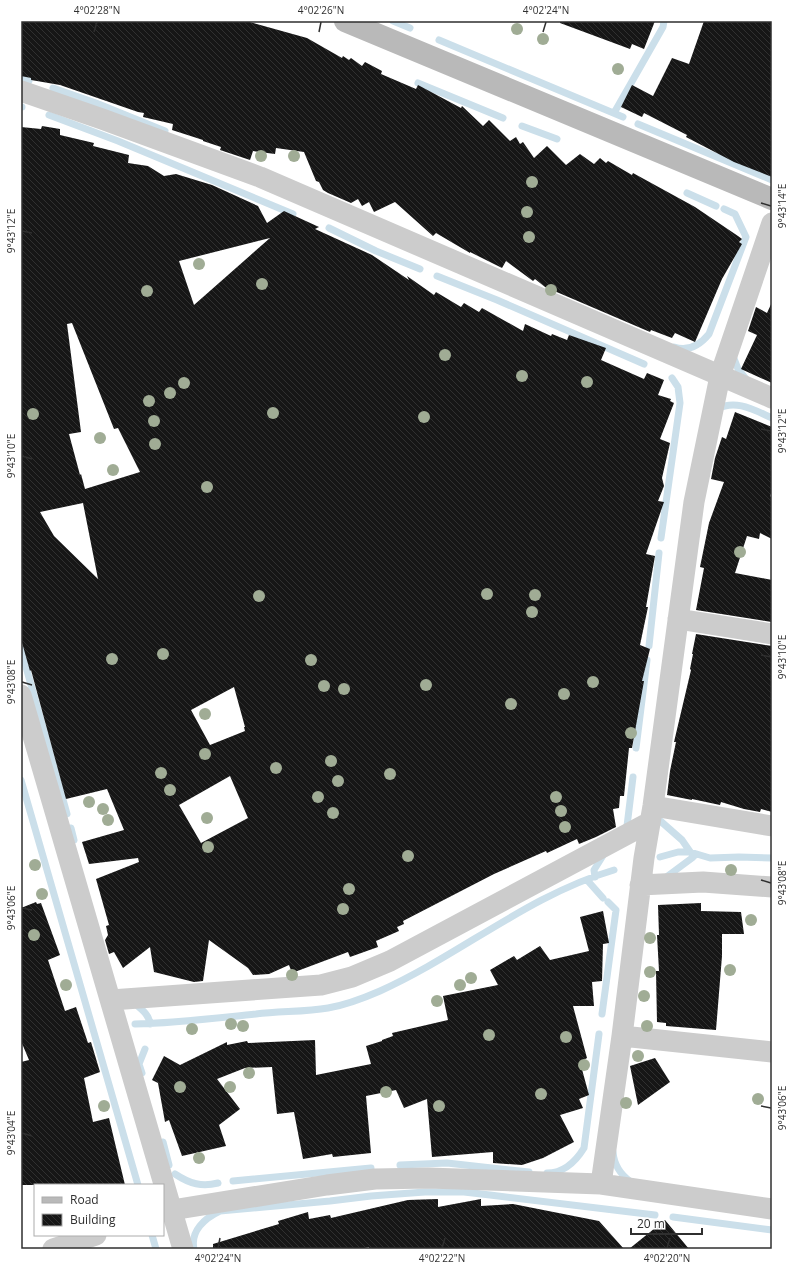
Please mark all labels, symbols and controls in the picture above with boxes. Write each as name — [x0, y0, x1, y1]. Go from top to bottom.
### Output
text: 4°02'28"N — [74, 3, 120, 17]
text: 4°02'26"N — [298, 3, 344, 17]
text: 4°02'24"N — [523, 3, 569, 17]
text: 9°43'14"E — [775, 184, 789, 228]
text: 9°43'12"E — [4, 209, 18, 253]
text: 9°43'12"E — [775, 409, 789, 453]
text: 9°43'10"E — [4, 434, 18, 478]
text: 9°43'10"E — [775, 635, 789, 679]
text: 9°43'08"E — [4, 660, 18, 704]
text: 9°43'08"E — [775, 861, 789, 905]
text: 9°43'06"E — [4, 886, 18, 930]
text: 9°43'06"E — [775, 1086, 789, 1130]
text: 9°43'04"E — [4, 1111, 18, 1155]
legend — [34, 1184, 164, 1236]
text: Road — [70, 1191, 99, 1208]
scale bar — [631, 1210, 702, 1236]
text: Building — [70, 1211, 116, 1228]
text: 20 m — [637, 1215, 665, 1232]
text: 4°02'24"N — [195, 1251, 241, 1265]
text: 4°02'22"N — [419, 1251, 465, 1265]
text: 4°02'20"N — [644, 1251, 690, 1265]

